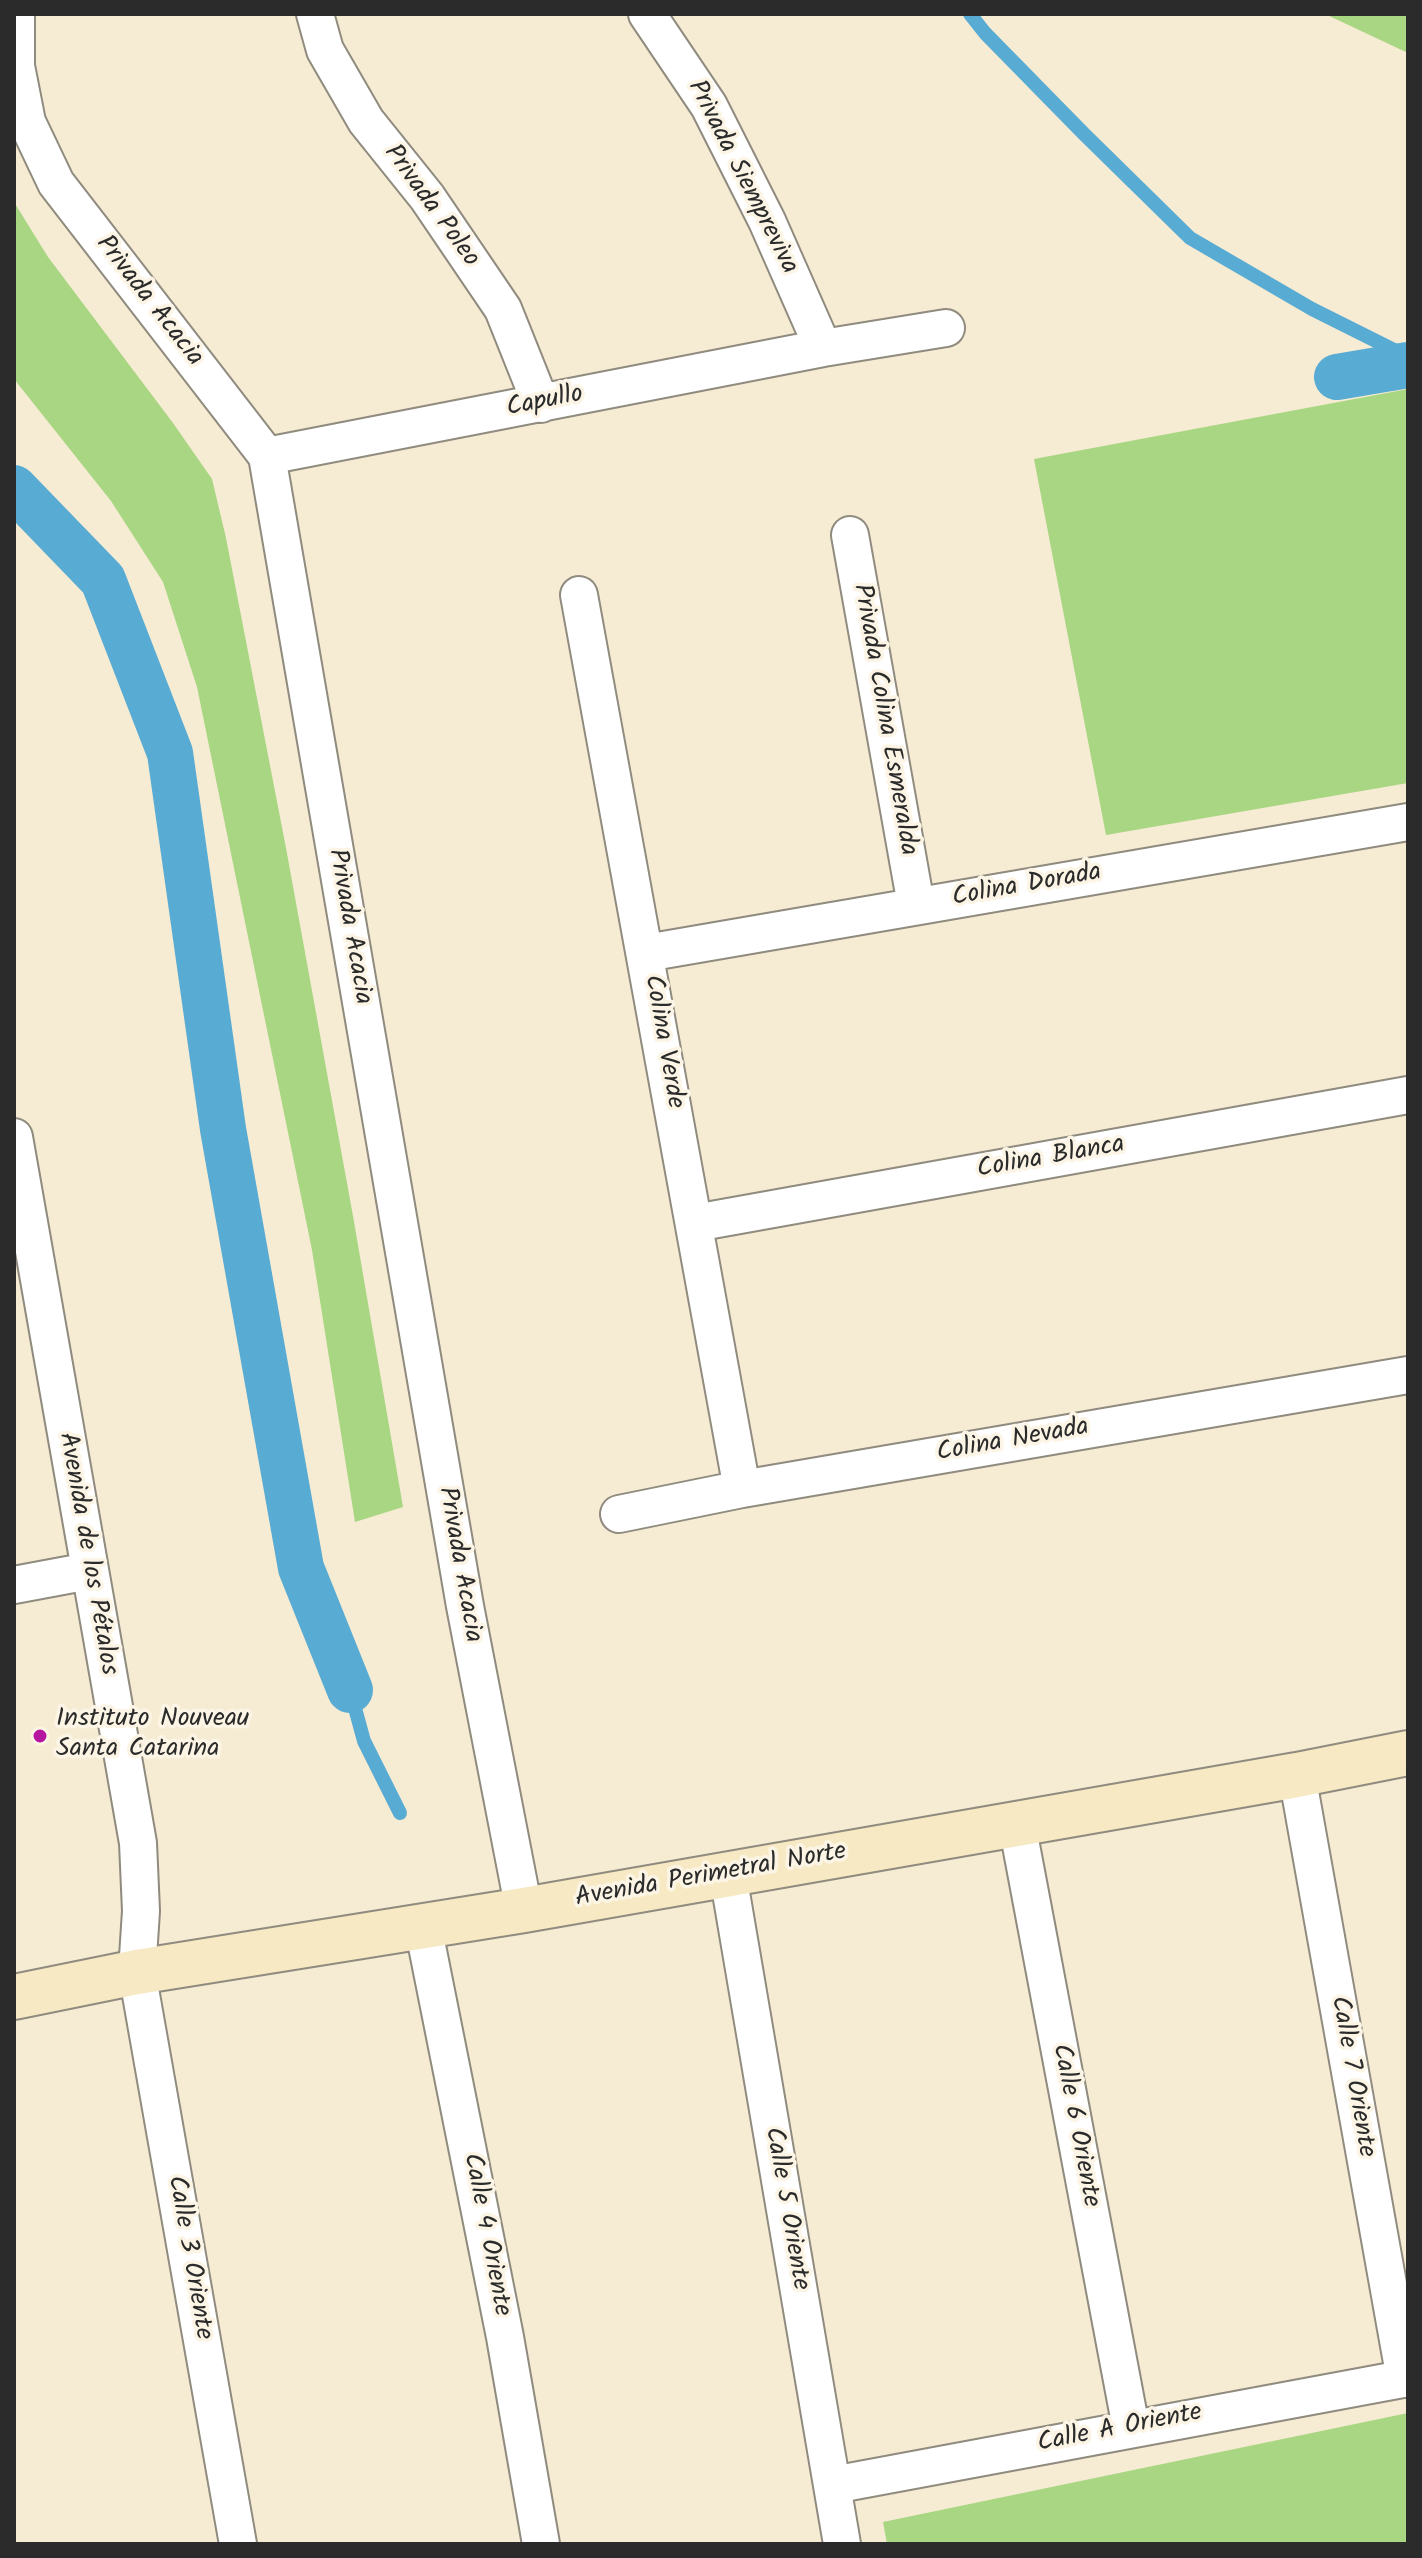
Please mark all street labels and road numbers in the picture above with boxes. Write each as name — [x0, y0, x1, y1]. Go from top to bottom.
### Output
street label: Privada Siempreviva — [679, 76, 803, 280]
street label: Privada Poleo — [375, 140, 485, 274]
street label: Privada Acacia — [87, 230, 209, 374]
street label: Capullo — [504, 380, 586, 426]
street label: Privada Colina Esmeralda — [844, 582, 922, 858]
street label: Privada Acacia — [319, 847, 377, 1007]
street label: Colina Dorada — [950, 859, 1104, 915]
street label: Colina Verde — [635, 973, 689, 1111]
street label: Colina Blanca — [975, 1131, 1127, 1187]
street label: Colina Nevada — [934, 1413, 1092, 1471]
street label: Avenida de los Pétalos — [49, 1430, 123, 1678]
street label: Privada Acacia — [429, 1485, 487, 1645]
street label: Avenida Perimetral Norte — [573, 1838, 849, 1916]
street label: Calle 7 Oriente — [1321, 1994, 1381, 2160]
street label: Calle 6 Oriente — [1043, 2042, 1105, 2210]
street label: Calle 5 Oriente — [755, 2125, 815, 2293]
street label: Calle 4 Oriente — [454, 2151, 516, 2319]
street label: Calle 3 Oriente — [158, 2174, 218, 2342]
street label: Calle A Oriente — [1035, 2399, 1205, 2461]

